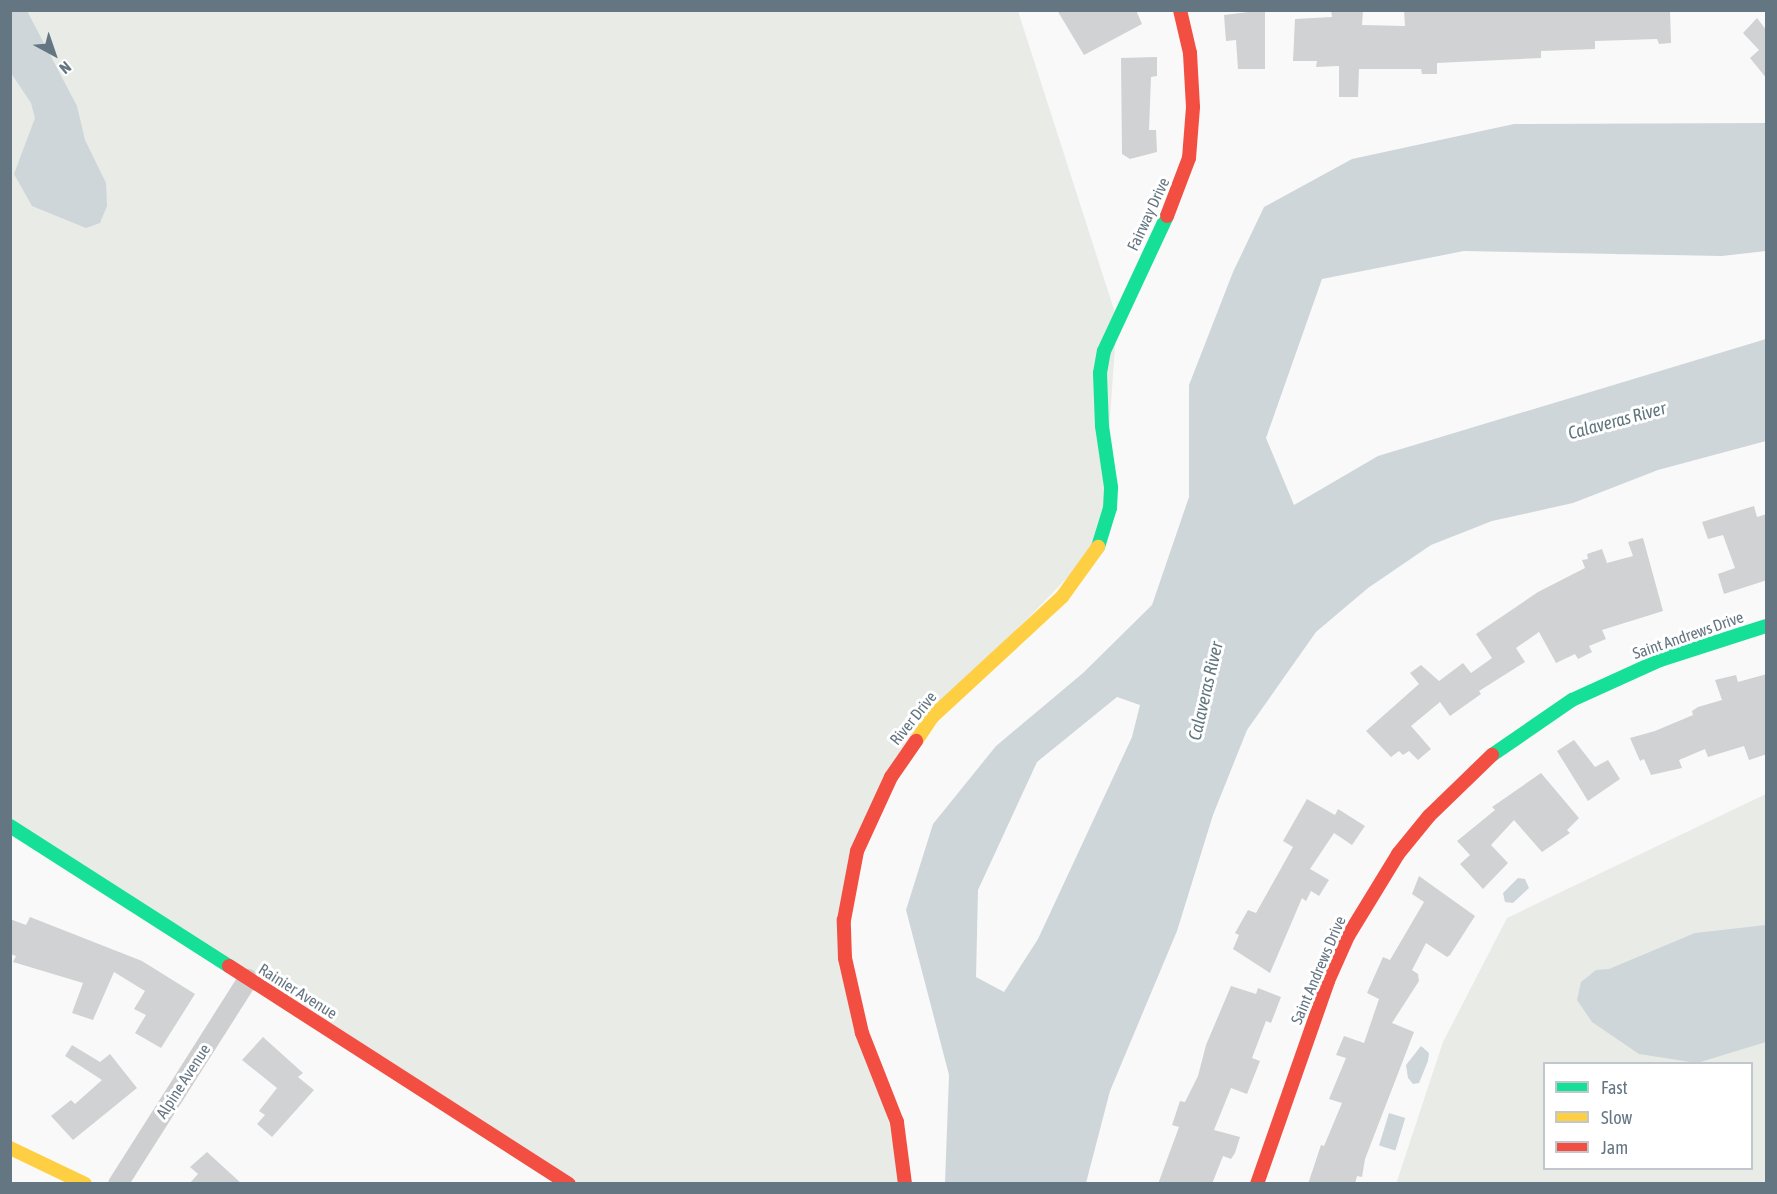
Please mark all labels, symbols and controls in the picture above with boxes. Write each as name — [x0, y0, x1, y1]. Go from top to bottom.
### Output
north arrow — [24, 24, 84, 84]
text: N — [56, 58, 75, 78]
street label: Fairway Drive — [1123, 174, 1173, 254]
water label: Calaveras River — [1566, 398, 1668, 444]
street label: Saint Andrews Drive — [1630, 607, 1746, 663]
water label: Calaveras River — [1184, 640, 1228, 742]
street label: River Drive — [886, 687, 940, 749]
street label: Saint Andrews Drive — [1287, 913, 1349, 1027]
street label: Rainier Avenue — [255, 959, 341, 1023]
street label: Alpine Avenue — [152, 1040, 214, 1122]
legend — [1543, 1062, 1753, 1170]
text: Fast — [1601, 1077, 1628, 1098]
text: Slow — [1601, 1107, 1632, 1128]
text: Jam — [1601, 1137, 1628, 1158]

